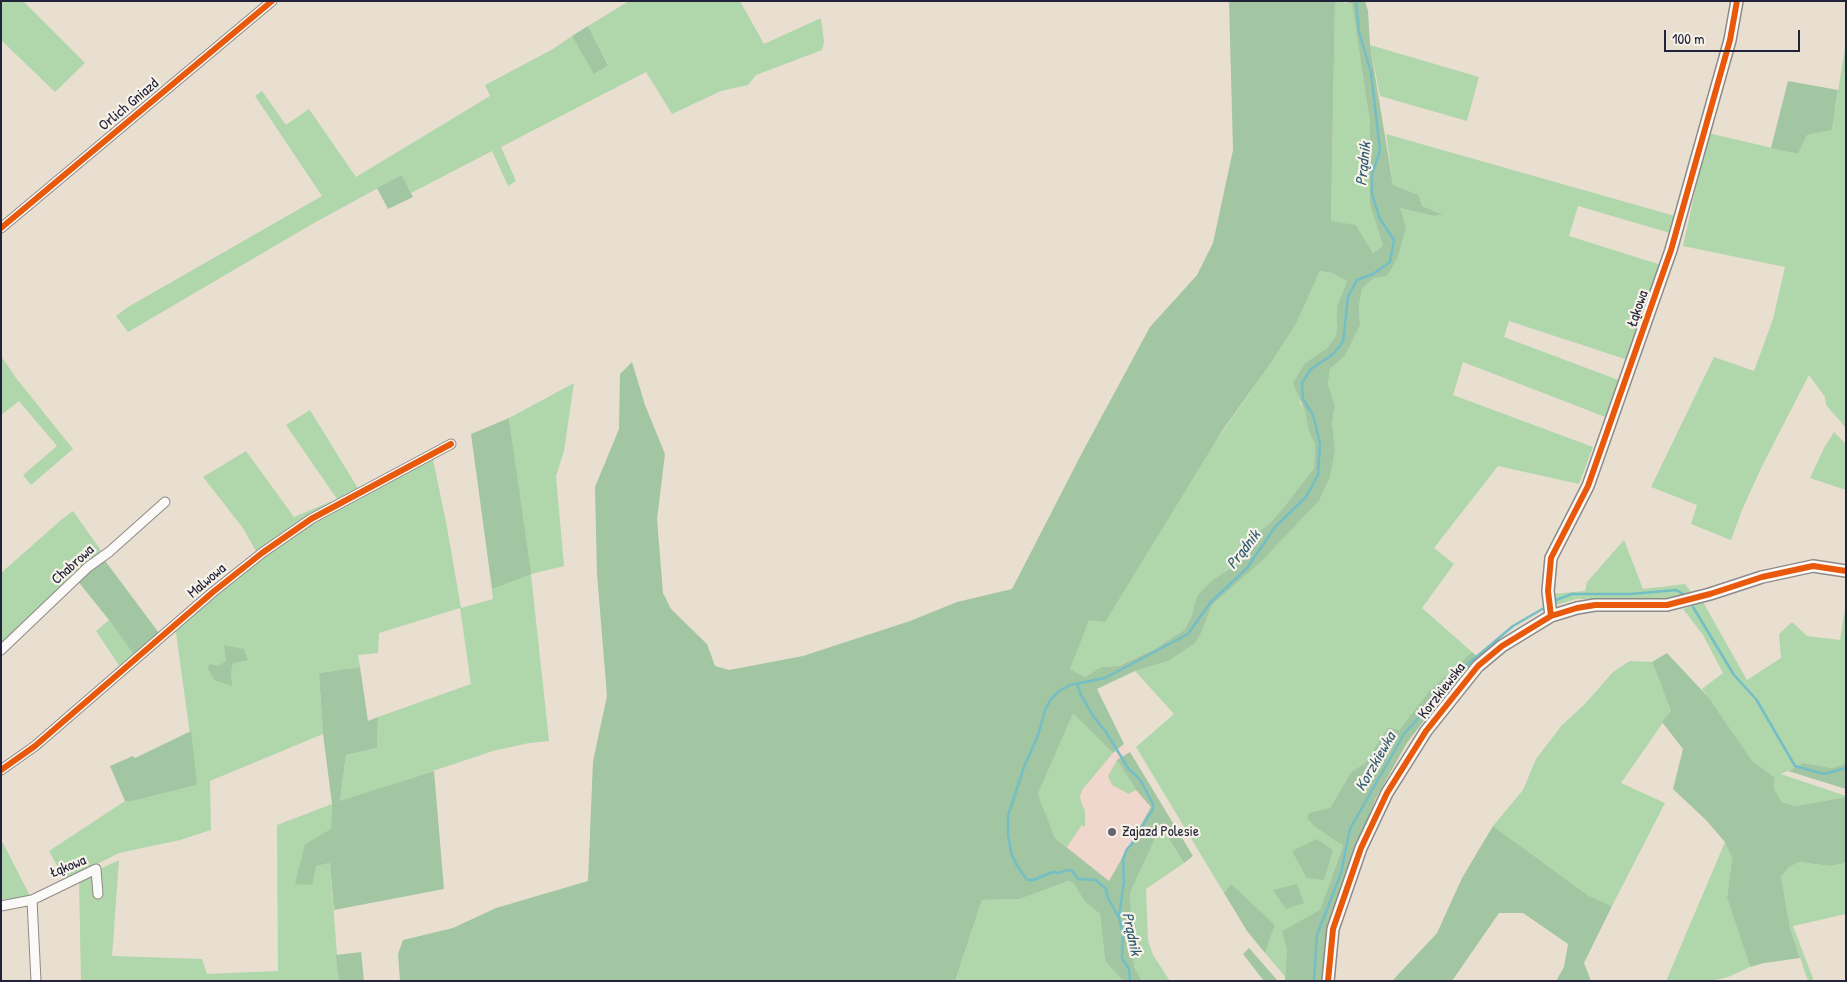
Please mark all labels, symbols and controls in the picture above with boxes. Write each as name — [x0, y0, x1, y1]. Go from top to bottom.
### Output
scale bar — [1667, 20, 1803, 52]
text: 100 m — [1672, 28, 1705, 49]
street label: Orlich Gniazd — [95, 75, 163, 135]
water label: Prądnik — [1352, 141, 1376, 187]
street label: Łąkowa — [1623, 288, 1653, 330]
water label: Prądnik — [1223, 527, 1265, 573]
street label: Chabrowa — [48, 541, 98, 589]
street label: Malwowa — [184, 560, 230, 602]
street label: Korzkiewska — [1414, 659, 1470, 723]
water label: Korzkiewka — [1352, 729, 1400, 795]
place label: Zajazd Polesie — [1122, 823, 1199, 841]
marker: Zajazd Polesie — [1106, 826, 1118, 838]
street label: Łąkowa — [47, 852, 89, 882]
water label: Prądnik — [1117, 911, 1145, 957]

